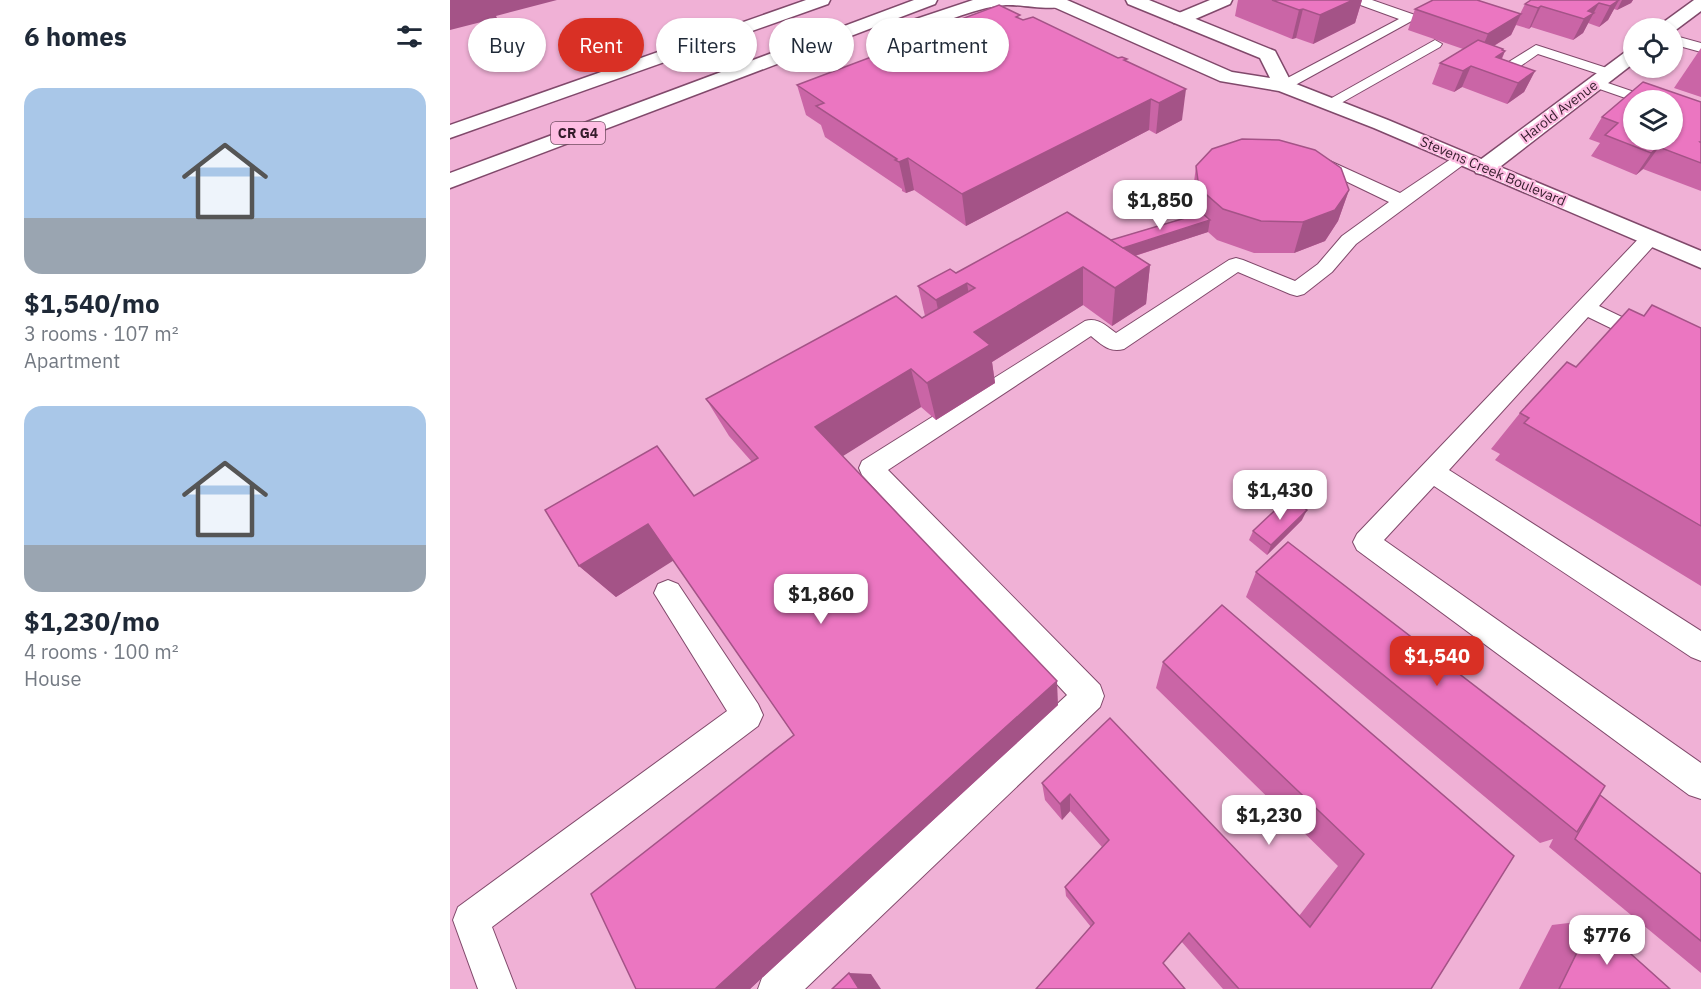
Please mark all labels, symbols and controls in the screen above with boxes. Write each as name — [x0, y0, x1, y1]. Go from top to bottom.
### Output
chip: Buy — [468, 18, 546, 72]
chip: Rent — [558, 18, 644, 72]
chip: Filters — [656, 18, 757, 72]
chip: New — [769, 18, 854, 72]
chip: Apartment — [866, 18, 1009, 72]
map controls — [1623, 18, 1683, 150]
button: locate — [1623, 18, 1683, 78]
text: 6 homes — [24, 19, 127, 53]
icon: filters — [393, 20, 426, 53]
street label: Harold Avenue — [1517, 76, 1602, 146]
button: layers — [1623, 90, 1683, 150]
road number: CR G4 — [551, 122, 605, 144]
icon: home — [171, 127, 279, 235]
street label: Stevens Creek Boulevard — [1417, 132, 1569, 210]
pin: $1,850 — [1111, 180, 1209, 231]
text: $1,850 — [1127, 186, 1193, 213]
text: $1,540/mo — [24, 286, 160, 320]
text: 3 rooms · 107 m² — [24, 320, 179, 347]
text: Apartment — [24, 347, 120, 374]
icon: home — [171, 445, 279, 553]
pin: $1,430 — [1231, 470, 1329, 521]
text: $1,430 — [1247, 476, 1313, 503]
pin: $1,860 — [772, 574, 870, 625]
text: $1,860 — [788, 580, 854, 607]
text: $1,230/mo — [24, 604, 160, 638]
pin: $1,540 — [1388, 636, 1486, 687]
text: 4 rooms · 100 m² — [24, 638, 179, 665]
text: $1,540 — [1404, 642, 1470, 669]
text: House — [24, 665, 81, 692]
pin: $1,230 — [1220, 795, 1318, 846]
text: $1,230 — [1236, 801, 1302, 828]
pin: $776 — [1571, 915, 1643, 966]
text: $776 — [1583, 921, 1631, 948]

